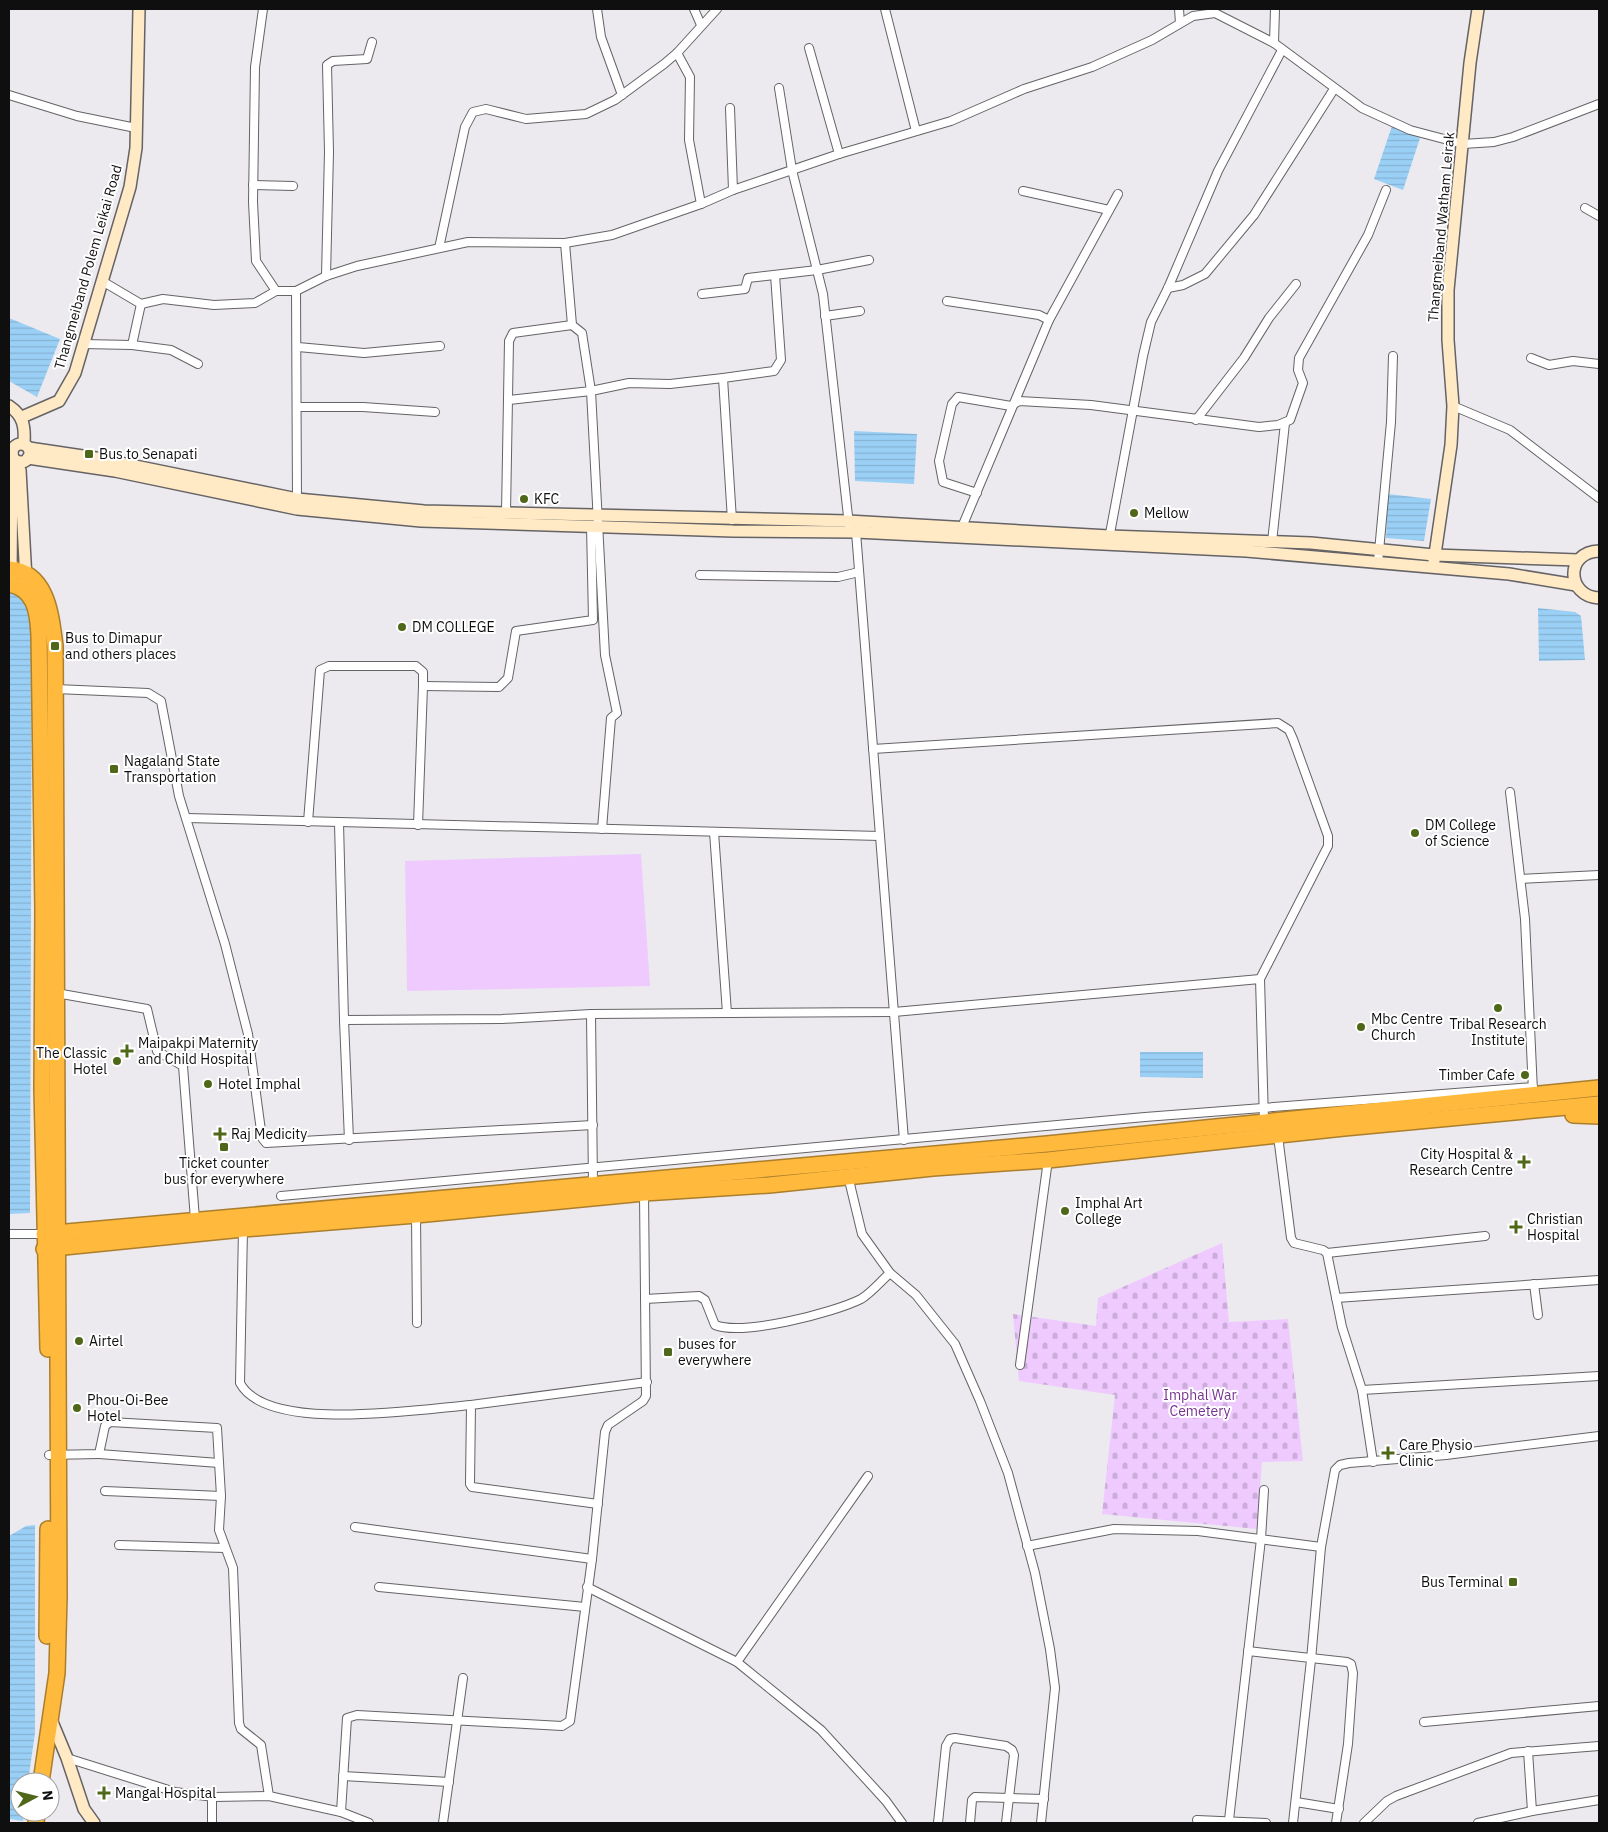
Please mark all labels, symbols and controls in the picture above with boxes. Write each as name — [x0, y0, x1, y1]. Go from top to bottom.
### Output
street label: Thangmeiband Watham Leirak — [1424, 131, 1458, 323]
street label: Thangmeiband Polem Leikai Road — [50, 163, 126, 371]
place label: Bus to Senapati — [99, 445, 197, 463]
marker: Bus to Senapati — [83, 448, 95, 460]
place label: KFC — [534, 490, 559, 508]
marker: KFC — [518, 493, 530, 505]
place label: Mellow — [1144, 504, 1189, 522]
marker: Mellow — [1128, 507, 1140, 519]
place label: DM COLLEGE — [412, 618, 495, 636]
marker: DM COLLEGE — [396, 621, 408, 633]
place label: Bus to Dimapur and others places — [65, 629, 177, 663]
marker: Bus to Dimapur and others places — [49, 640, 61, 652]
place label: Nagaland State Transportation — [124, 752, 220, 786]
marker: Nagaland State Transportation — [108, 763, 120, 775]
place label: DM College of Science — [1425, 816, 1496, 850]
marker: DM College of Science — [1409, 827, 1421, 839]
marker: Tribal Research Institute — [1492, 1002, 1504, 1014]
place label: Mbc Centre Church — [1371, 1010, 1443, 1044]
place label: Tribal Research Institute — [1449, 1015, 1547, 1049]
marker: Mbc Centre Church — [1355, 1021, 1367, 1033]
place label: Maipakpi Maternity and Child Hospital — [138, 1034, 258, 1068]
place label: The Classic Hotel — [36, 1044, 107, 1078]
marker: Maipakpi Maternity and Child Hospital — [120, 1044, 134, 1058]
marker: The Classic Hotel — [111, 1055, 123, 1067]
place label: Timber Cafe — [1439, 1066, 1515, 1084]
marker: Timber Cafe — [1519, 1069, 1531, 1081]
place label: Hotel Imphal — [218, 1075, 301, 1093]
marker: Hotel Imphal — [202, 1078, 214, 1090]
place label: Raj Medicity — [231, 1125, 307, 1143]
marker: Raj Medicity — [213, 1127, 227, 1141]
marker: Ticket counter bus for everywhere — [218, 1141, 230, 1153]
place label: City Hospital & Research Centre — [1409, 1145, 1513, 1179]
place label: Ticket counter bus for everywhere — [164, 1154, 285, 1188]
marker: City Hospital & Research Centre — [1517, 1155, 1531, 1169]
place label: Imphal Art College — [1075, 1194, 1143, 1228]
marker: Imphal Art College — [1059, 1205, 1071, 1217]
place label: Christian Hospital — [1527, 1210, 1583, 1244]
marker: Christian Hospital — [1509, 1220, 1523, 1234]
place label: Airtel — [89, 1332, 123, 1350]
marker: Airtel — [73, 1335, 85, 1347]
place label: buses for everywhere — [678, 1335, 752, 1369]
marker: buses for everywhere — [662, 1346, 674, 1358]
park label: Imphal War Cemetery — [1163, 1386, 1237, 1420]
place label: Phou-Oi-Bee Hotel — [87, 1391, 169, 1425]
marker: Phou-Oi-Bee Hotel — [71, 1402, 83, 1414]
place label: Care Physio Clinic — [1399, 1436, 1473, 1470]
marker: Care Physio Clinic — [1381, 1446, 1395, 1460]
place label: Bus Terminal — [1421, 1573, 1503, 1591]
marker: Bus Terminal — [1507, 1576, 1519, 1588]
north arrow — [10, 1772, 60, 1822]
place label: Mangal Hospital — [115, 1784, 216, 1802]
marker: Mangal Hospital — [97, 1786, 111, 1800]
text: N — [38, 1789, 57, 1802]

